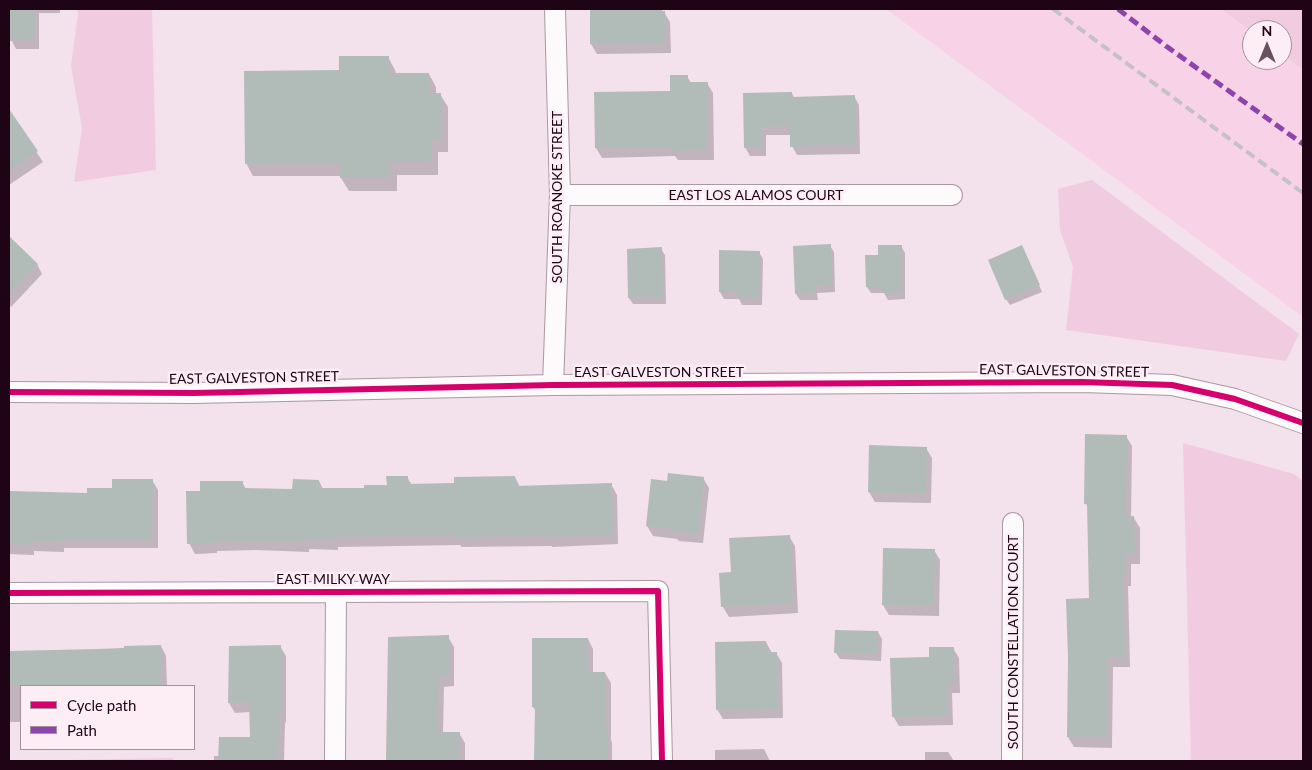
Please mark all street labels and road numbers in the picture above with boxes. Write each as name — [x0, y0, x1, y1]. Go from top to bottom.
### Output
street label: SOUTH ROANOKE STREET — [549, 111, 565, 283]
street label: EAST LOS ALAMOS COURT — [668, 187, 844, 203]
street label: EAST GALVESTON STREET — [979, 361, 1149, 381]
street label: EAST GALVESTON STREET — [574, 364, 744, 380]
street label: EAST GALVESTON STREET — [169, 368, 339, 388]
street label: SOUTH CONSTELLATION COURT — [1005, 535, 1021, 749]
street label: EAST MILKY WAY — [276, 571, 390, 587]

